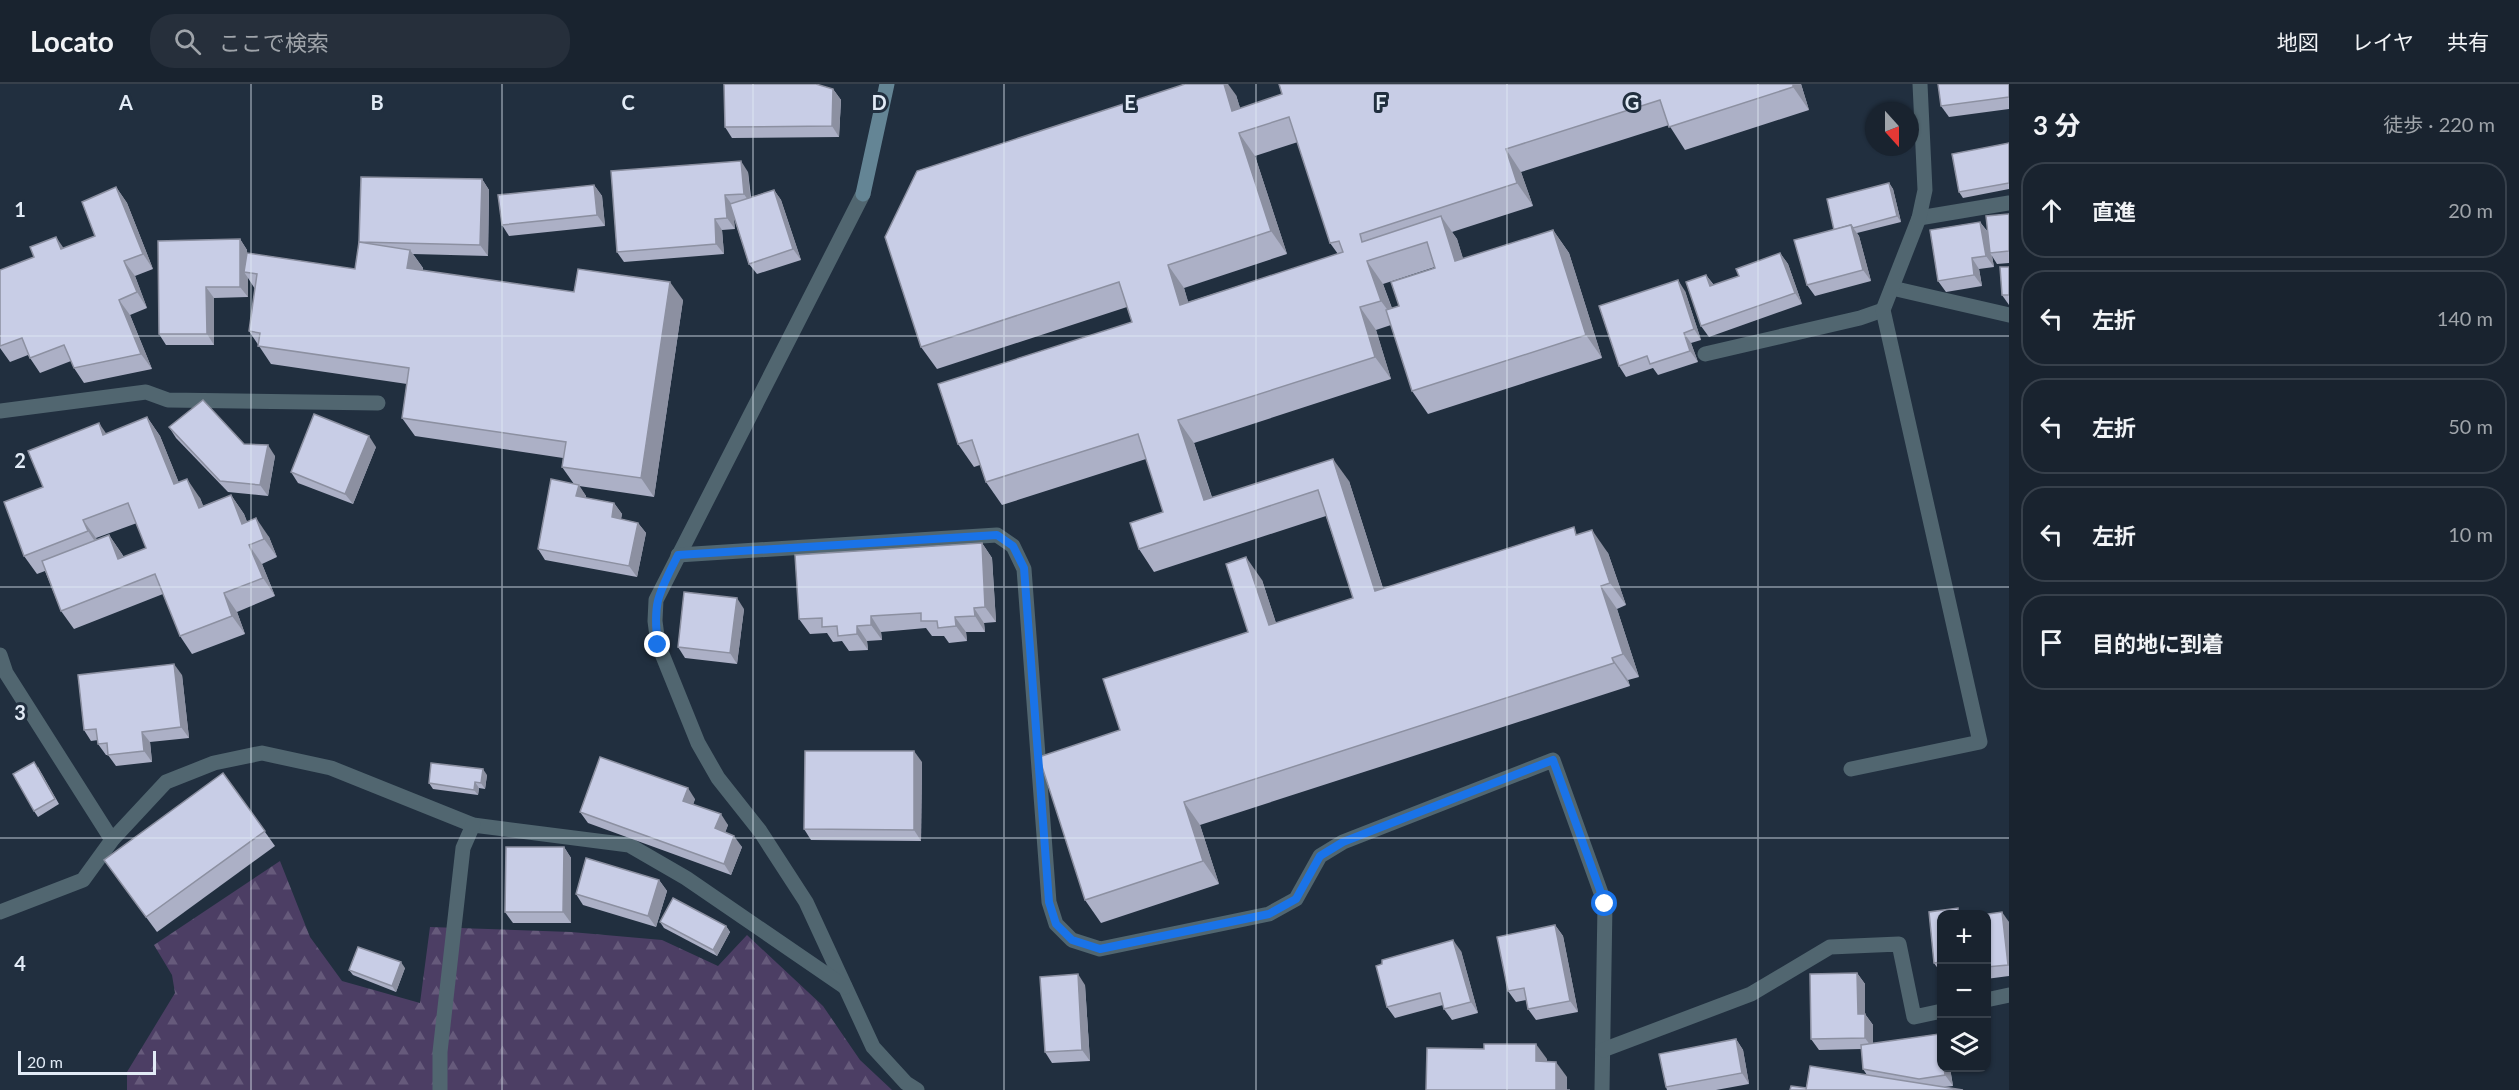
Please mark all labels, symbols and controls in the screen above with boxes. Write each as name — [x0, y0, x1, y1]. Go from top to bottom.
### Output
search box — [150, 14, 570, 68]
text: Locato — [30, 24, 114, 58]
icon: search — [171, 25, 204, 58]
text: ここで検索 — [219, 29, 329, 56]
text: 地図 — [2277, 29, 2319, 54]
text: レイヤ — [2352, 29, 2414, 54]
text: 共有 — [2447, 29, 2489, 54]
text: A — [118, 90, 133, 114]
text: B — [370, 90, 384, 114]
text: C — [621, 90, 635, 114]
text: D — [871, 90, 887, 114]
text: E — [1124, 90, 1136, 114]
text: F — [1375, 90, 1387, 114]
text: G — [1625, 90, 1639, 114]
north arrow — [1865, 102, 1919, 156]
text: 3 分 — [2033, 109, 2080, 141]
text: 徒歩 · 220 m — [2383, 112, 2495, 136]
icon: ahead — [2035, 194, 2068, 227]
text: 1 — [14, 197, 26, 221]
text: 直進 — [2092, 198, 2136, 225]
text: 20 m — [2448, 198, 2493, 222]
icon: left — [2035, 302, 2068, 335]
text: 左折 — [2092, 306, 2136, 333]
text: 140 m — [2437, 306, 2493, 330]
icon: left — [2035, 410, 2068, 443]
text: 左折 — [2092, 414, 2136, 441]
text: 50 m — [2448, 414, 2493, 438]
text: 2 — [14, 448, 26, 472]
icon: left — [2035, 518, 2068, 551]
text: 左折 — [2092, 522, 2136, 549]
text: 10 m — [2448, 522, 2493, 546]
icon: arrive — [2035, 626, 2068, 659]
text: 目的地に到着 — [2092, 630, 2224, 657]
route end — [644, 631, 670, 657]
text: 3 — [14, 700, 26, 724]
route start — [1591, 890, 1617, 916]
map controls — [1937, 910, 1991, 1072]
button: + — [1937, 910, 1991, 964]
text: 4 — [14, 951, 26, 975]
button: − — [1937, 964, 1991, 1018]
button: layers — [1937, 1018, 1991, 1072]
scale bar — [18, 1048, 156, 1076]
text: 20 m — [27, 1052, 63, 1071]

